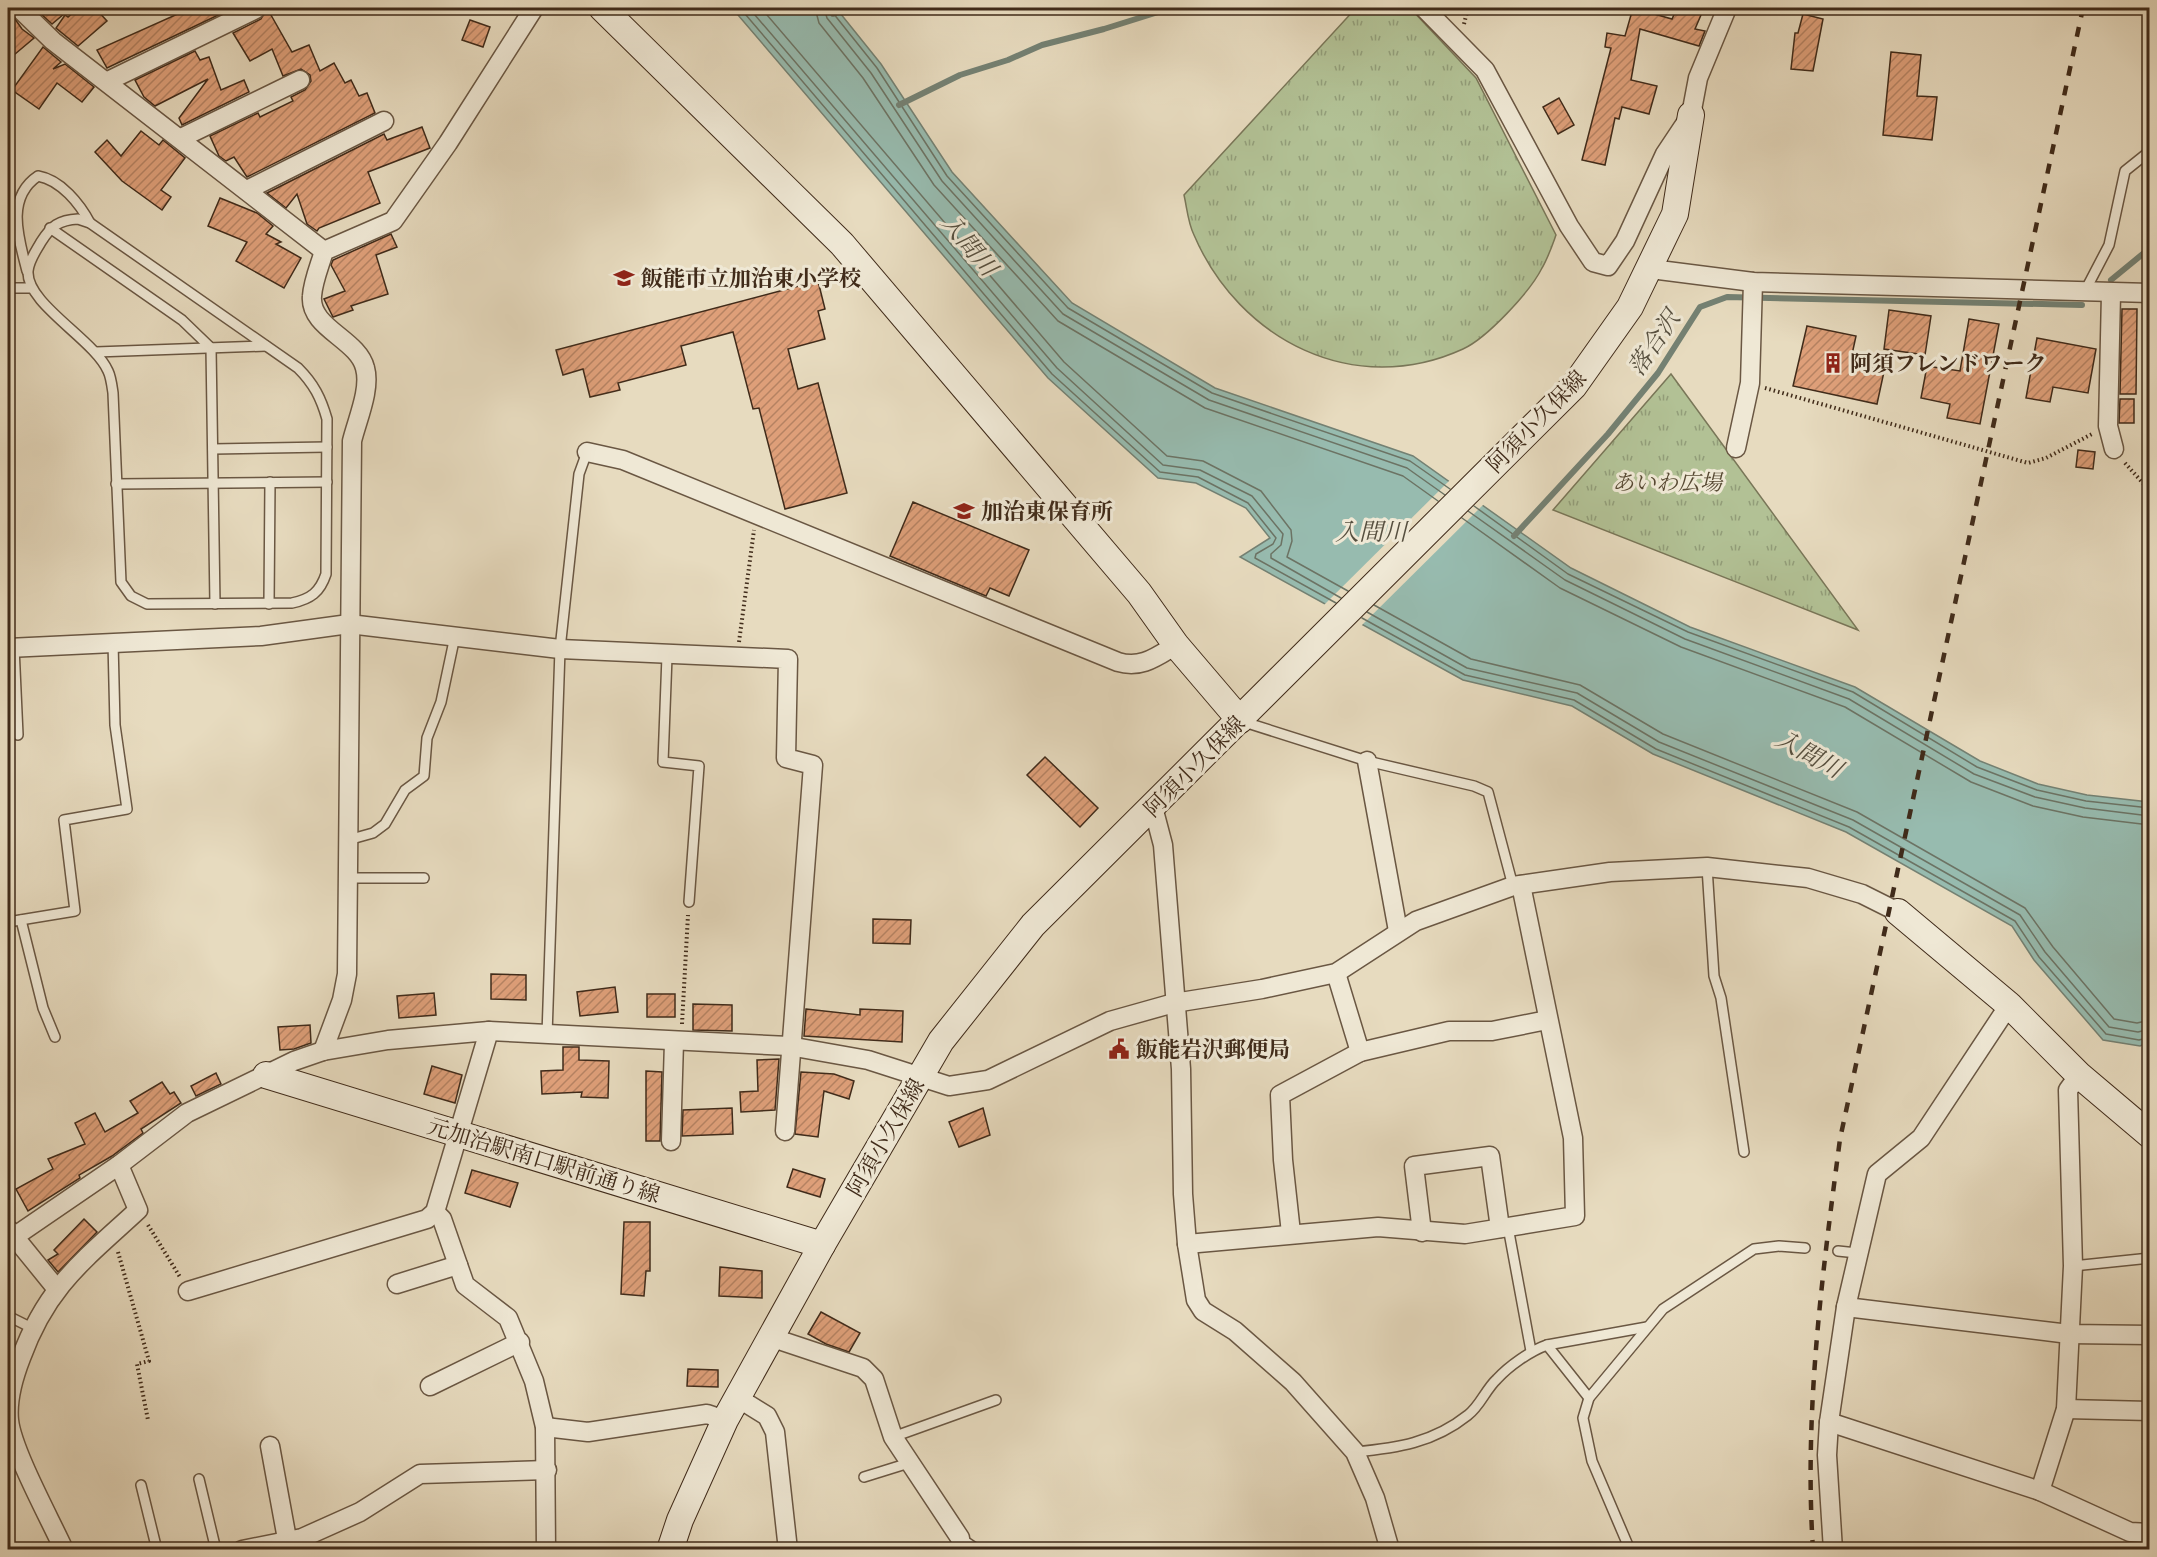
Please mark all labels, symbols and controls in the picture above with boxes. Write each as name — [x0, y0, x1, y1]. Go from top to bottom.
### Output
water label: 入間川 — [934, 207, 1006, 285]
place label: 飯能市立加治東小学校 — [641, 264, 861, 293]
school or university icon: 飯能市立加治東小学校 — [612, 266, 636, 290]
water label: 落合沢 — [1621, 302, 1688, 381]
place label: 阿須フレンドワーク — [1850, 349, 2047, 378]
building icon: 阿須フレンドワーク — [1821, 351, 1845, 375]
street label: 阿須小久保線 — [1480, 364, 1593, 479]
park label: あいわ広場 — [1612, 468, 1724, 497]
place label: 加治東保育所 — [981, 497, 1113, 526]
school or university icon: 加治東保育所 — [952, 499, 976, 523]
water label: 入間川 — [1335, 516, 1410, 547]
street label: 阿須小久保線 — [1137, 709, 1251, 823]
water label: 入間川 — [1770, 723, 1851, 786]
place label: 飯能岩沢郵便局 — [1136, 1035, 1290, 1064]
public building icon: 飯能岩沢郵便局 — [1107, 1037, 1131, 1061]
street label: 阿須小久保線 — [840, 1073, 931, 1202]
street label: 元加治駅南口駅前通り線 — [424, 1111, 664, 1210]

